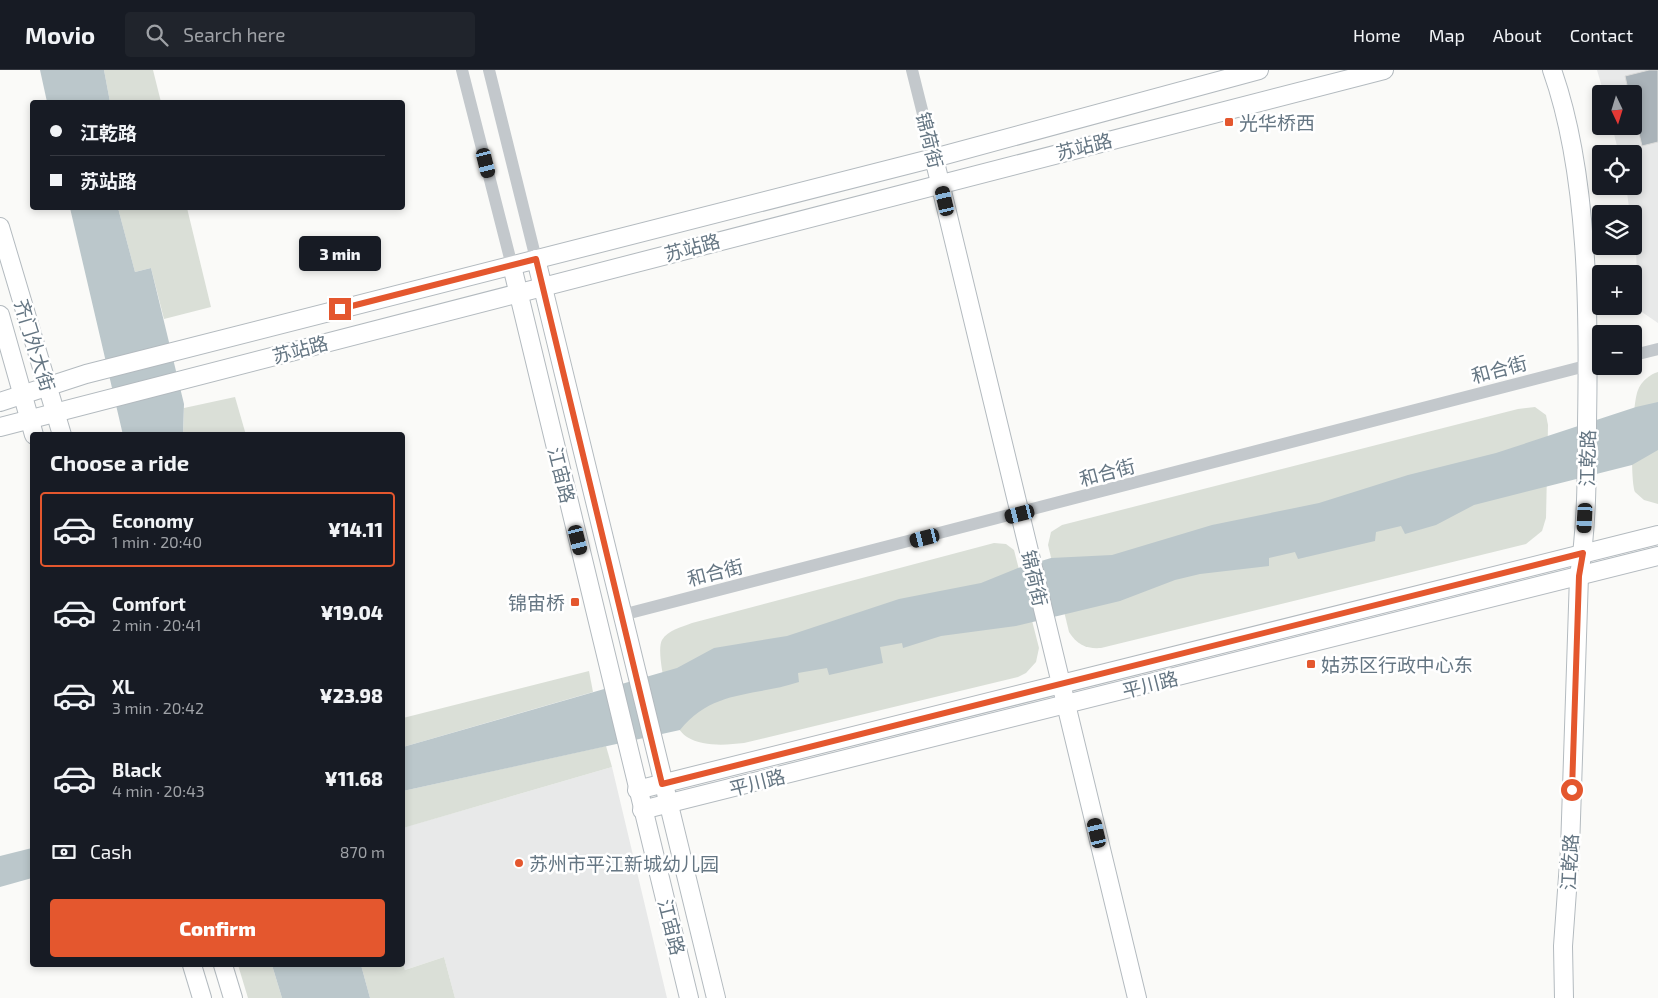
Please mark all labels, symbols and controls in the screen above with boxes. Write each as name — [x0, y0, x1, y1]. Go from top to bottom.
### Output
search box — [125, 12, 475, 57]
text: Movio — [25, 20, 95, 49]
icon: search — [143, 21, 171, 49]
text: Search here — [183, 23, 285, 46]
text: Home — [1353, 24, 1401, 46]
text: Map — [1429, 24, 1465, 46]
text: About — [1493, 24, 1542, 46]
text: Contact — [1570, 24, 1633, 46]
north arrow — [1592, 85, 1642, 135]
map controls — [1592, 85, 1642, 375]
street label: 锦荷街 — [912, 110, 948, 170]
place label: 光华桥西 — [1239, 111, 1315, 134]
marker: 光华桥西 — [1223, 116, 1235, 128]
text: 江乾路 — [80, 121, 137, 144]
street label: 苏站路 — [1054, 128, 1114, 164]
button: locate — [1592, 145, 1642, 195]
car — [475, 147, 496, 179]
text: 苏站路 — [80, 169, 137, 192]
car — [934, 185, 955, 217]
button: layers — [1592, 205, 1642, 255]
street label: 苏站路 — [661, 229, 723, 265]
callout: 3 min — [299, 236, 381, 272]
text: 3 min — [319, 244, 361, 263]
button: + — [1592, 265, 1642, 315]
street label: 齐门外大街 — [10, 296, 60, 394]
route end — [329, 298, 351, 320]
button: − — [1592, 325, 1642, 375]
street label: 苏站路 — [269, 331, 331, 367]
street label: 和合街 — [1468, 351, 1530, 387]
street label: 江乾路 — [1575, 429, 1599, 487]
street label: 江宙路 — [544, 445, 580, 505]
text: Choose a ride — [50, 449, 189, 475]
street label: 和合街 — [1076, 454, 1138, 490]
car — [1003, 503, 1036, 525]
car — [1576, 503, 1593, 533]
icon: car — [52, 507, 97, 552]
text: Economy — [112, 509, 194, 532]
text: ¥14.11 — [328, 518, 383, 541]
car — [567, 524, 588, 556]
car — [908, 527, 941, 549]
text: 1 min · 20:40 — [112, 532, 202, 551]
street label: 锦荷街 — [1017, 548, 1053, 608]
street label: 和合街 — [685, 554, 745, 590]
icon: car — [52, 590, 97, 635]
place label: 锦宙桥 — [508, 591, 565, 614]
text: Comfort — [112, 592, 186, 615]
marker: 锦宙桥 — [569, 596, 581, 608]
text: ¥19.04 — [321, 601, 383, 624]
text: 2 min · 20:41 — [112, 615, 201, 634]
place label: 姑苏区行政中心东 — [1321, 653, 1473, 676]
marker: 姑苏区行政中心东 — [1305, 658, 1317, 670]
street label: 平川路 — [1120, 666, 1180, 702]
icon: car — [52, 673, 97, 718]
text: XL — [112, 675, 134, 698]
text: ¥23.98 — [320, 684, 383, 707]
text: 3 min · 20:42 — [112, 698, 204, 717]
icon: car — [52, 756, 97, 801]
text: Black — [112, 758, 162, 781]
street label: 平川路 — [727, 764, 787, 800]
text: ¥11.68 — [325, 767, 383, 790]
route start — [1561, 779, 1583, 801]
text: 4 min · 20:43 — [112, 781, 205, 800]
car — [1086, 817, 1107, 849]
street label: 江乾路 — [1556, 833, 1582, 891]
icon: cash — [50, 838, 78, 866]
text: Cash — [90, 840, 132, 863]
text: 870 m — [340, 842, 385, 861]
place label: 苏州市平江新城幼儿园 — [529, 852, 719, 875]
marker: 苏州市平江新城幼儿园 — [513, 857, 525, 869]
street label: 江宙路 — [654, 897, 690, 957]
button: Confirm — [50, 899, 385, 957]

